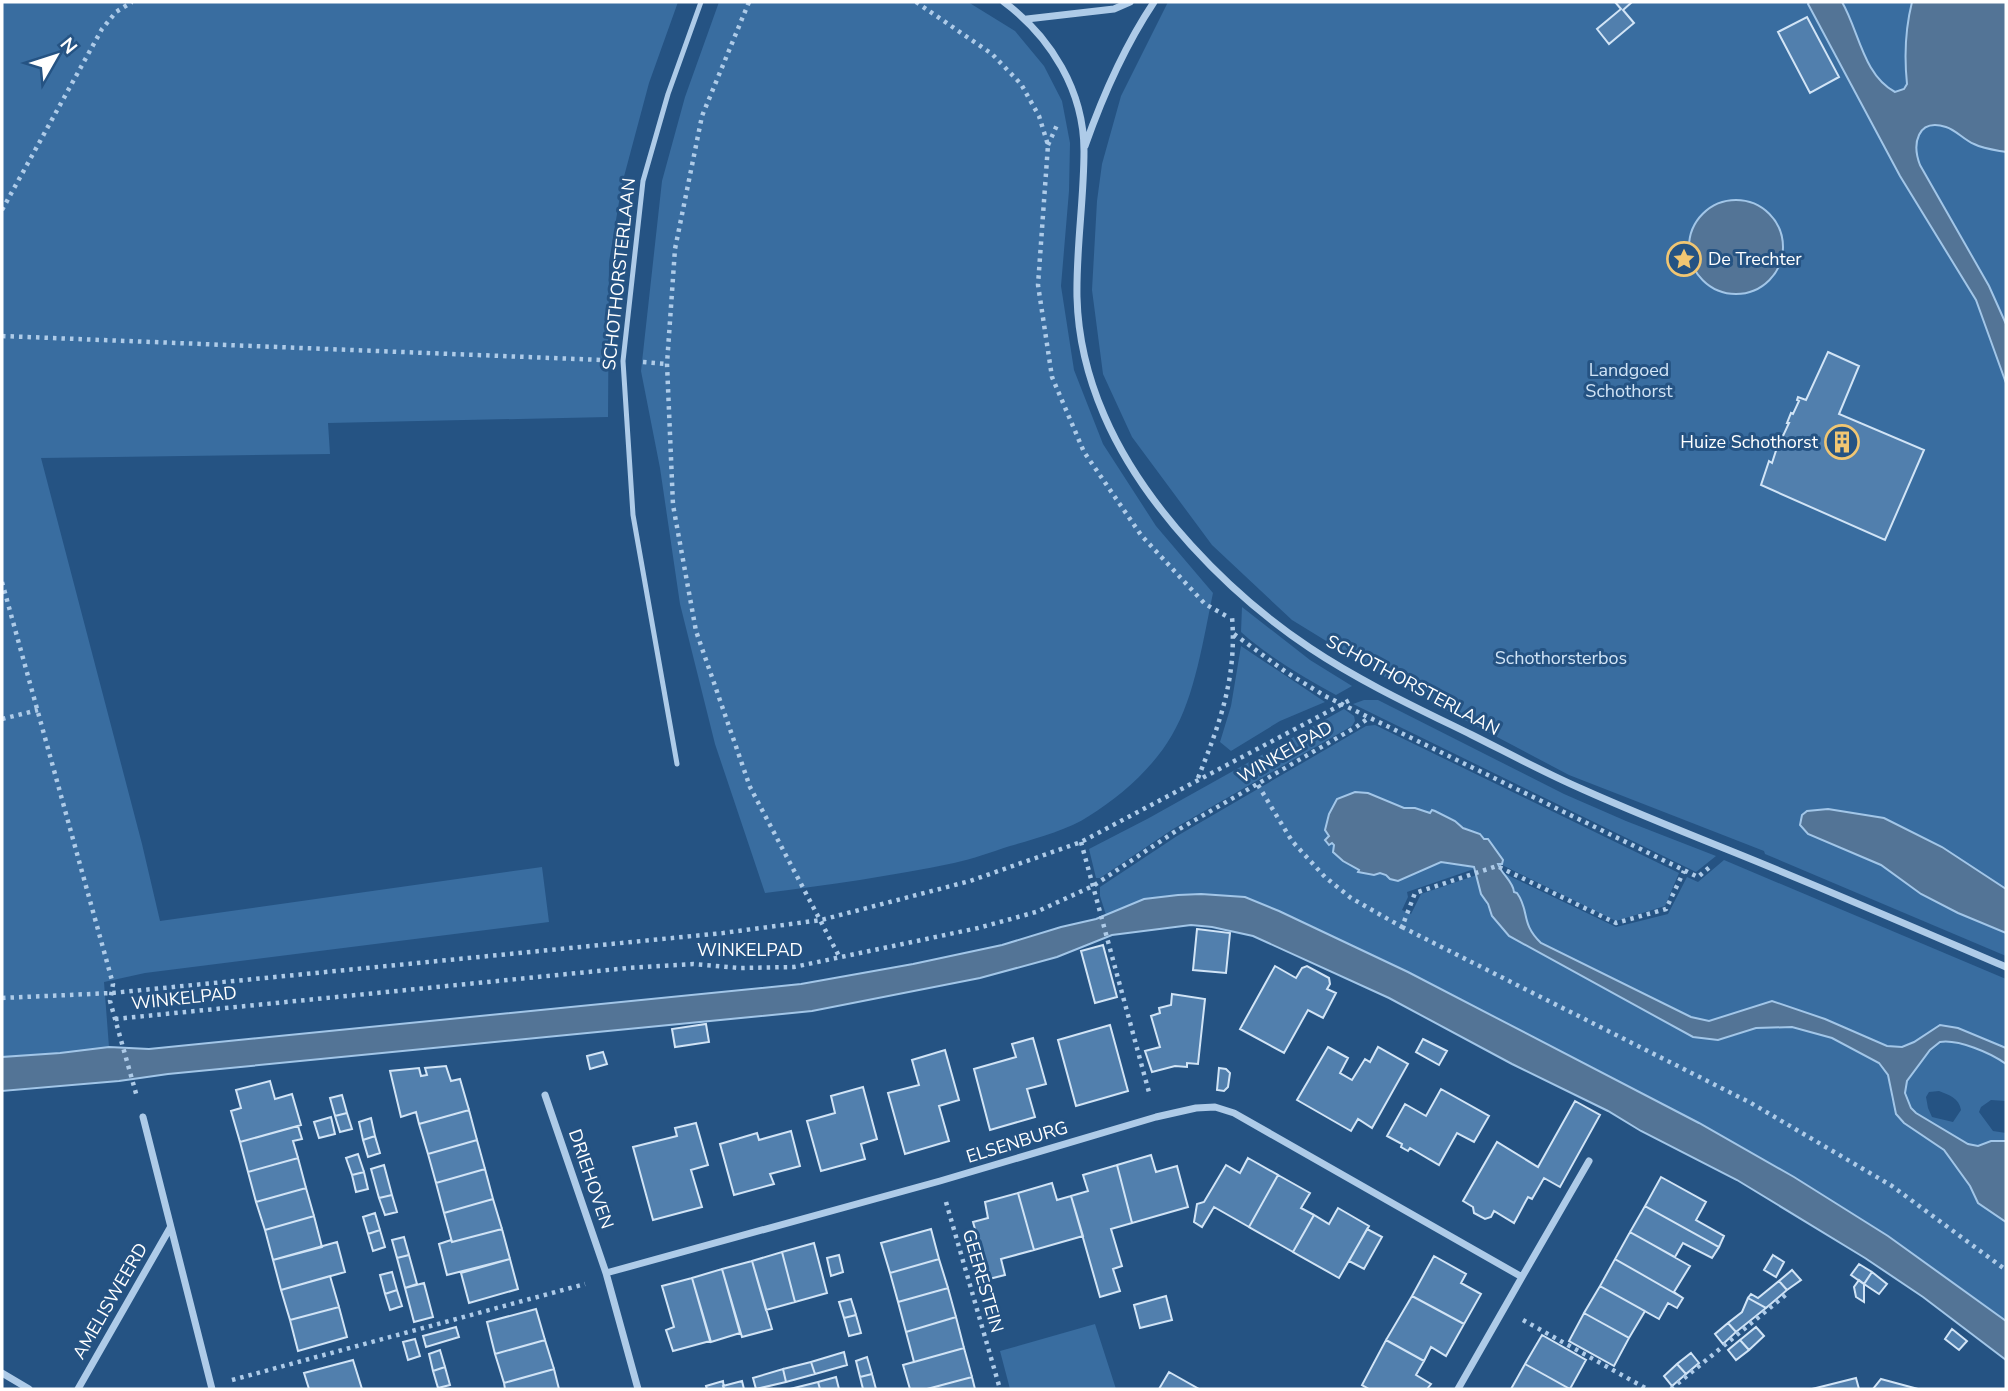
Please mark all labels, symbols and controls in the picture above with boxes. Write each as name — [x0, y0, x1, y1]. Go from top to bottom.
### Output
north arrow — [21, 21, 91, 91]
text: N — [54, 32, 83, 60]
street label: SCHOTHORSTERLAAN — [597, 177, 641, 371]
place icon: De Trechter — [1665, 240, 1703, 278]
place label: De Trechter — [1708, 247, 1802, 271]
park label: Landgoed Schothorst — [1585, 358, 1673, 403]
building icon: Huize Schothorst — [1823, 423, 1861, 461]
place label: Huize Schothorst — [1680, 430, 1819, 454]
street label: SCHOTHORSTERLAAN — [1322, 629, 1504, 741]
park label: Schothorsterbos — [1495, 646, 1627, 670]
street label: WINKELPAD — [1233, 715, 1337, 789]
street label: WINKELPAD — [697, 938, 803, 962]
street label: WINKELPAD — [130, 981, 238, 1015]
street label: ELSENBURG — [963, 1115, 1071, 1169]
street label: DRIEHOVEN — [563, 1126, 619, 1232]
street label: GEERESTEIN — [957, 1227, 1009, 1335]
street label: AMELISWEERD — [67, 1239, 153, 1363]

